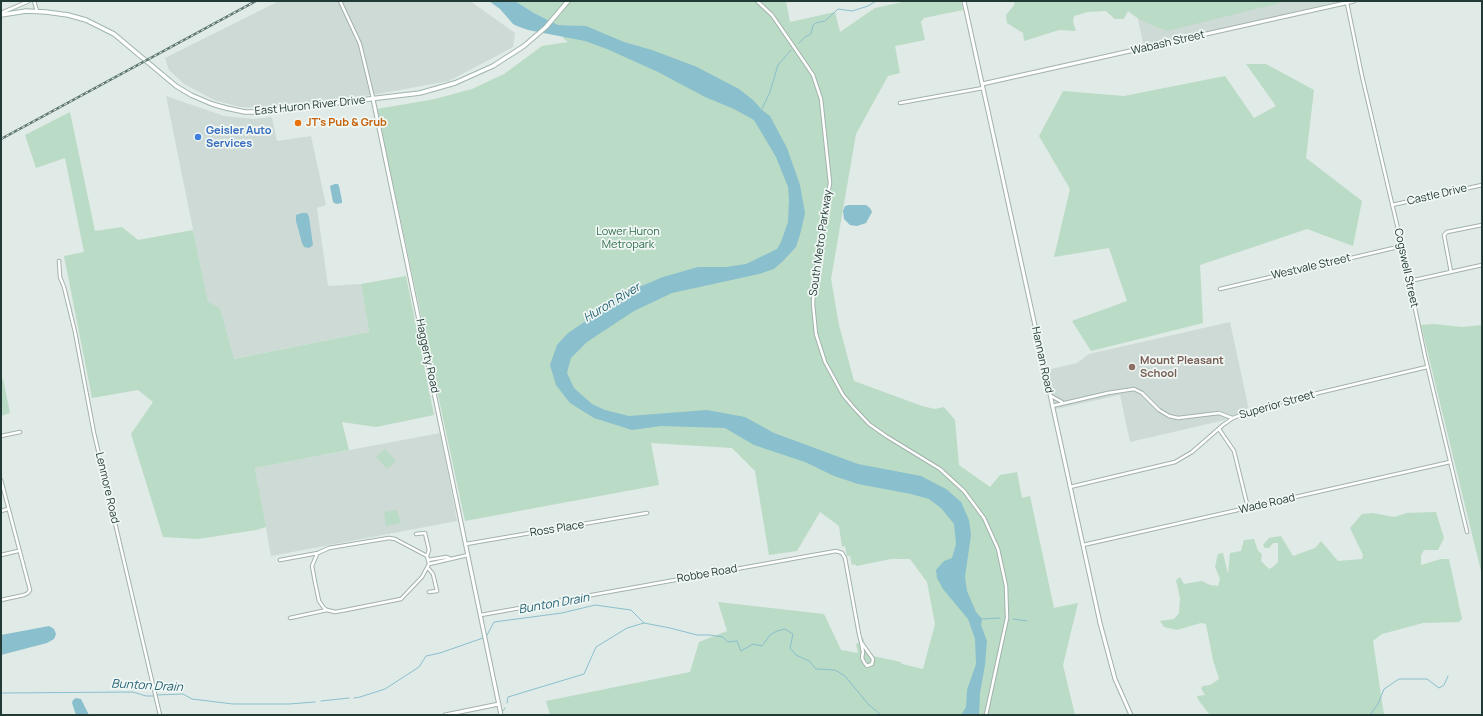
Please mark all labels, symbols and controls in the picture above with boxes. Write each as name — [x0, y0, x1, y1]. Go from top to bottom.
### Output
street label: Wabash Street — [1130, 28, 1206, 58]
street label: East Huron River Drive — [254, 94, 366, 118]
place label: JT's Pub & Grub — [306, 116, 387, 130]
marker: JT's Pub & Grub — [293, 118, 303, 128]
place label: Geisler Auto Services — [206, 124, 272, 150]
marker: Geisler Auto Services — [193, 132, 203, 142]
street label: Castle Drive — [1406, 182, 1468, 208]
street label: South Metro Parkway — [807, 189, 835, 297]
park label: Lower Huron Metropark — [596, 225, 660, 251]
street label: Cogswell Street — [1391, 227, 1421, 309]
street label: Westvale Street — [1270, 251, 1352, 283]
water label: Huron River — [581, 280, 643, 326]
street label: Haggerty Road — [413, 318, 441, 394]
street label: Hannan Road — [1029, 326, 1055, 394]
place label: Mount Pleasant School — [1140, 354, 1224, 380]
marker: Mount Pleasant School — [1127, 362, 1137, 372]
street label: Superior Street — [1238, 388, 1316, 422]
street label: Lenmore Road — [92, 451, 122, 525]
street label: Wade Road — [1238, 491, 1296, 517]
street label: Ross Place — [529, 518, 585, 540]
street label: Robbe Road — [676, 562, 738, 586]
water label: Bunton Drain — [518, 591, 590, 617]
water label: Bunton Drain — [111, 677, 183, 695]

